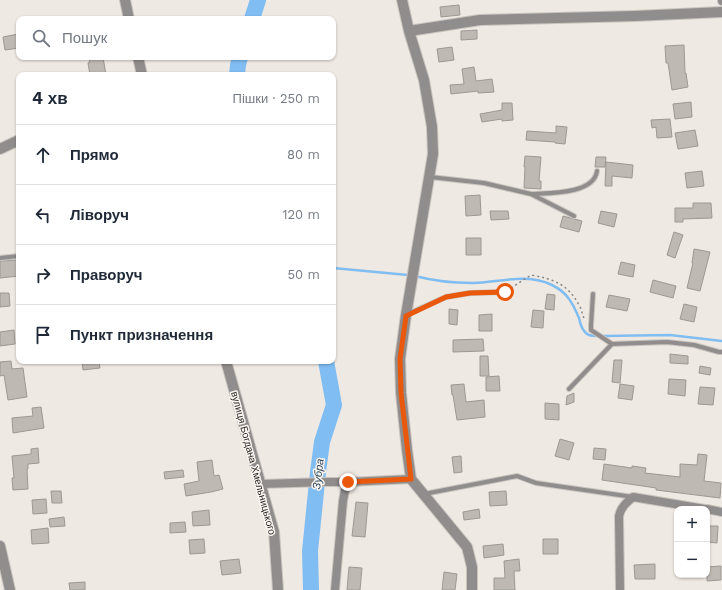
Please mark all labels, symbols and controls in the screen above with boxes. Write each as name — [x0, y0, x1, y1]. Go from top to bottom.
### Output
search box — [16, 16, 336, 60]
icon: search — [30, 27, 52, 49]
text: Пошук — [62, 29, 107, 47]
text: 4 хв — [32, 88, 68, 108]
text: Пішки · 250 m — [233, 91, 320, 106]
icon: ahead — [32, 144, 54, 166]
text: Прямо — [70, 146, 119, 164]
text: 80 m — [287, 147, 320, 162]
icon: left — [32, 204, 54, 226]
text: Ліворуч — [70, 206, 129, 224]
text: 120 m — [282, 207, 320, 222]
icon: right — [32, 264, 54, 286]
text: Праворуч — [70, 266, 143, 284]
text: 50 m — [288, 267, 320, 282]
route start — [496, 283, 514, 301]
icon: arrive — [32, 324, 54, 346]
text: Пункт призначення — [70, 326, 213, 344]
street label: вулиця Богдана Хмельницького — [229, 390, 278, 536]
water label: Зубра — [310, 458, 327, 490]
route end — [339, 473, 357, 491]
map controls — [674, 506, 710, 578]
button: + — [674, 506, 710, 542]
button: − — [674, 542, 710, 578]

